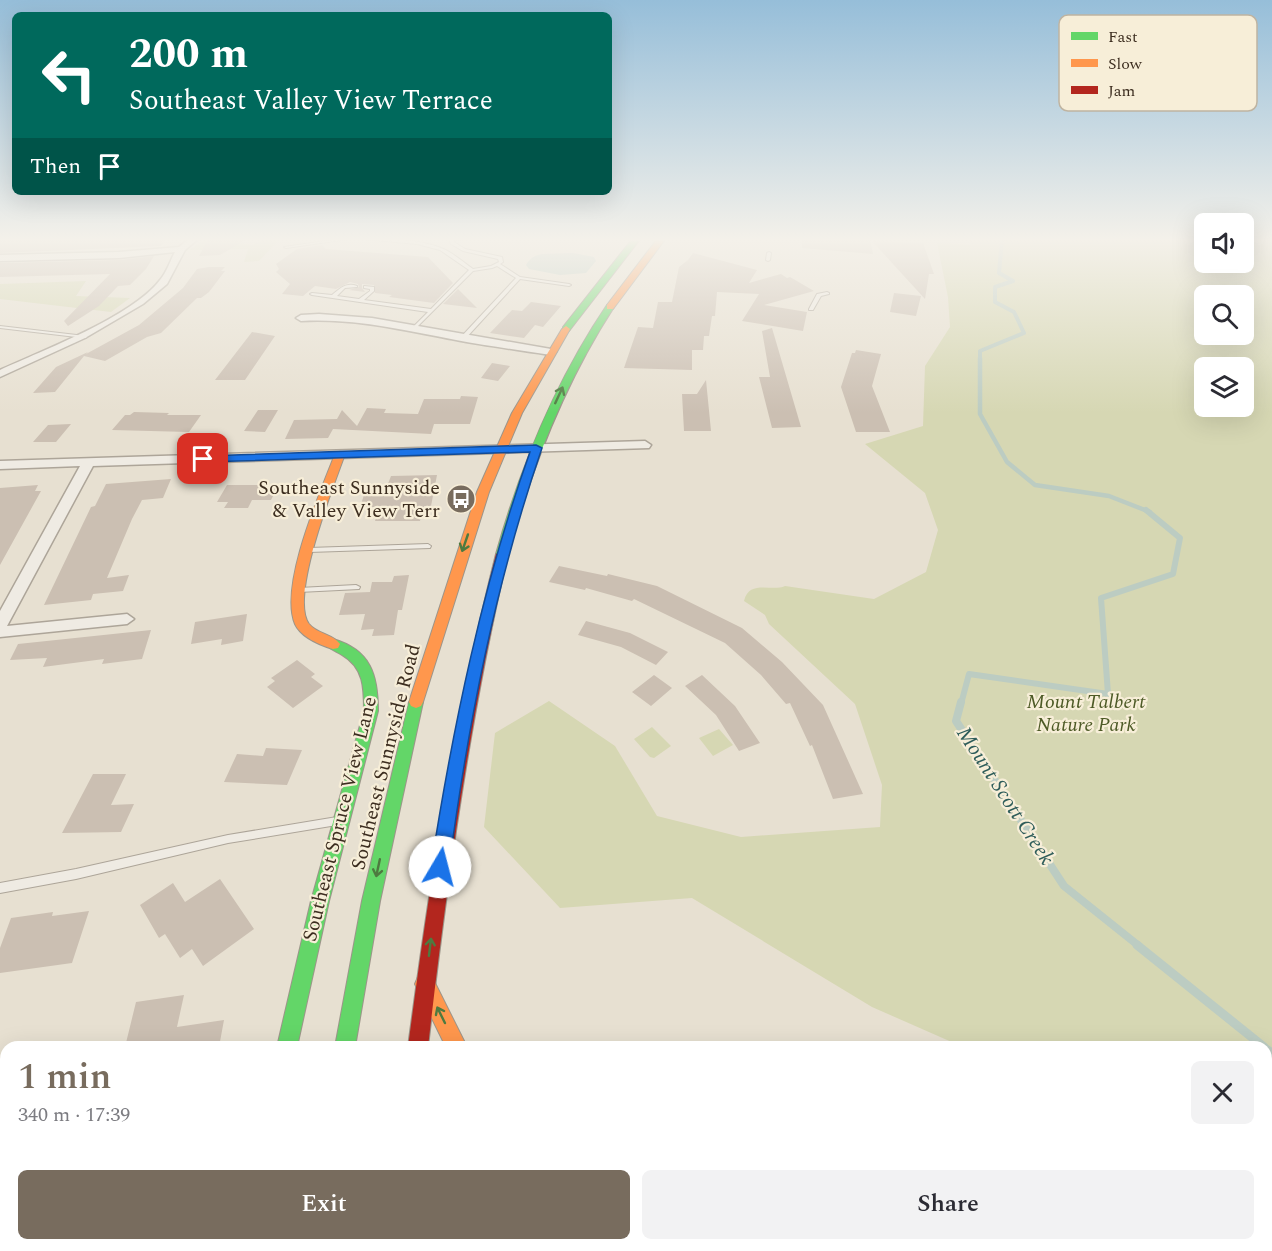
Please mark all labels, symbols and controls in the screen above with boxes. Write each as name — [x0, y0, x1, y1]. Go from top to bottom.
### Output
legend — [1059, 15, 1257, 111]
text: 200 m — [129, 23, 248, 86]
text: Fast — [1108, 25, 1138, 49]
icon: left — [30, 36, 108, 114]
text: Slow — [1108, 52, 1143, 76]
text: Jam — [1108, 79, 1136, 103]
text: Southeast Valley View Terrace — [129, 80, 493, 122]
text: Then — [30, 150, 81, 183]
icon: arrive — [93, 150, 126, 183]
map controls — [1194, 213, 1254, 417]
button: sound — [1194, 213, 1254, 273]
button: search — [1194, 285, 1254, 345]
button: layers — [1194, 357, 1254, 417]
one-way arrow — [554, 386, 565, 404]
pin — [177, 433, 228, 484]
icon: arrive — [186, 442, 219, 475]
place label: Southeast Sunnyside & Valley View Terr — [258, 473, 440, 526]
bus stop icon: Southeast Sunnyside & Valley View Terr — [445, 483, 477, 515]
one-way arrow — [459, 533, 470, 552]
street label: Southeast Sunnyside Road — [343, 641, 429, 873]
park label: Mount Talbert Nature Park — [1027, 687, 1146, 740]
street label: Southeast Spruce View Lane — [295, 693, 385, 945]
water label: Mount Scott Creek — [948, 720, 1062, 872]
position arrow — [408, 835, 472, 899]
one-way arrow — [372, 857, 383, 877]
one-way arrow — [424, 938, 435, 958]
one-way arrow — [435, 1007, 446, 1025]
text: 1 min — [18, 1050, 111, 1105]
button: close — [1191, 1061, 1254, 1124]
text: 340 m · 17:39 — [18, 1100, 130, 1130]
button: Exit — [18, 1170, 630, 1239]
button: Share — [642, 1170, 1254, 1239]

